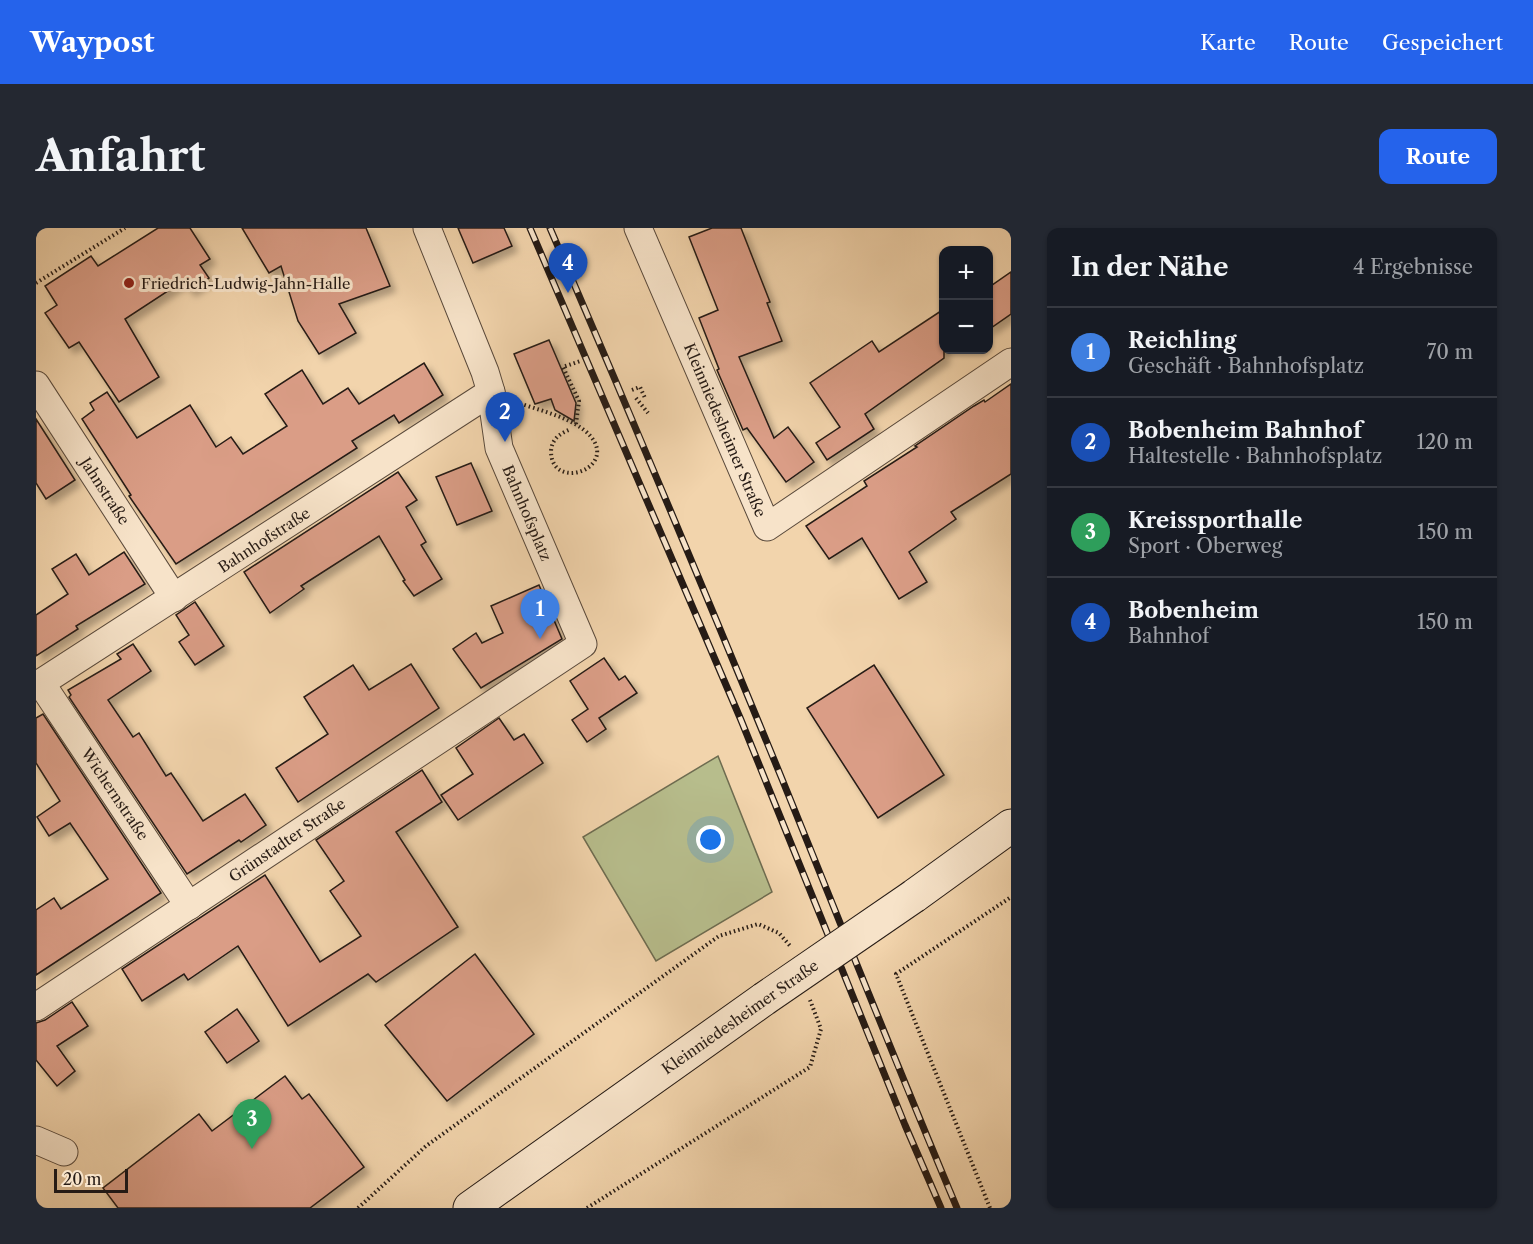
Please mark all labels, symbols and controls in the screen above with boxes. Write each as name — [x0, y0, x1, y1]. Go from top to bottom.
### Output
text: Waypost — [30, 25, 154, 59]
text: Karte — [1200, 30, 1256, 55]
text: Route — [1289, 30, 1349, 55]
text: Gespeichert — [1382, 30, 1503, 55]
button: Route — [1379, 129, 1497, 184]
text: Anfahrt — [36, 130, 205, 182]
pin: 4 — [548, 244, 588, 293]
map controls — [939, 246, 993, 354]
button: + — [939, 246, 993, 300]
text: In der Nähe — [1071, 251, 1228, 283]
text: 4 Ergebnisse — [1353, 255, 1473, 279]
place label: Friedrich-Ludwig-Jahn-Halle — [141, 274, 350, 293]
marker: Friedrich-Ludwig-Jahn-Halle — [122, 276, 136, 290]
button: − — [939, 300, 993, 354]
text: Reichling — [1128, 327, 1236, 354]
street label: Kleinniedesheimer Straße — [680, 340, 770, 520]
text: 1 — [1086, 340, 1095, 364]
text: 70 m — [1427, 340, 1473, 364]
text: Geschäft · Bahnhofsplatz — [1128, 354, 1364, 378]
pin: 2 — [486, 392, 524, 442]
text: Bobenheim Bahnhof — [1128, 417, 1362, 444]
text: 2 — [1085, 430, 1096, 454]
text: 120 m — [1416, 430, 1473, 454]
text: Haltestelle · Bahnhofsplatz — [1128, 444, 1382, 468]
street label: Jahnstraße — [75, 452, 134, 528]
street label: Bahnhofsplatz — [498, 462, 556, 564]
street label: Bahnhofstraße — [214, 503, 314, 577]
text: Kreissporthalle — [1128, 507, 1302, 534]
text: 3 — [1085, 520, 1096, 544]
text: 150 m — [1417, 520, 1473, 544]
text: Sport · Oberweg — [1128, 534, 1282, 558]
pin: 1 — [520, 590, 560, 639]
text: Bobenheim — [1128, 597, 1259, 624]
text: 4 — [1085, 610, 1096, 634]
text: 150 m — [1417, 610, 1473, 634]
text: Bahnhof — [1128, 624, 1209, 648]
street label: Wichernstraße — [77, 743, 153, 844]
street label: Grünstadter Straße — [225, 794, 349, 886]
your location — [696, 825, 725, 854]
street label: Kleinniedesheimer Straße — [658, 956, 822, 1078]
pin: 3 — [232, 1100, 272, 1149]
scale bar — [54, 1166, 128, 1194]
text: 20 m — [63, 1169, 102, 1189]

